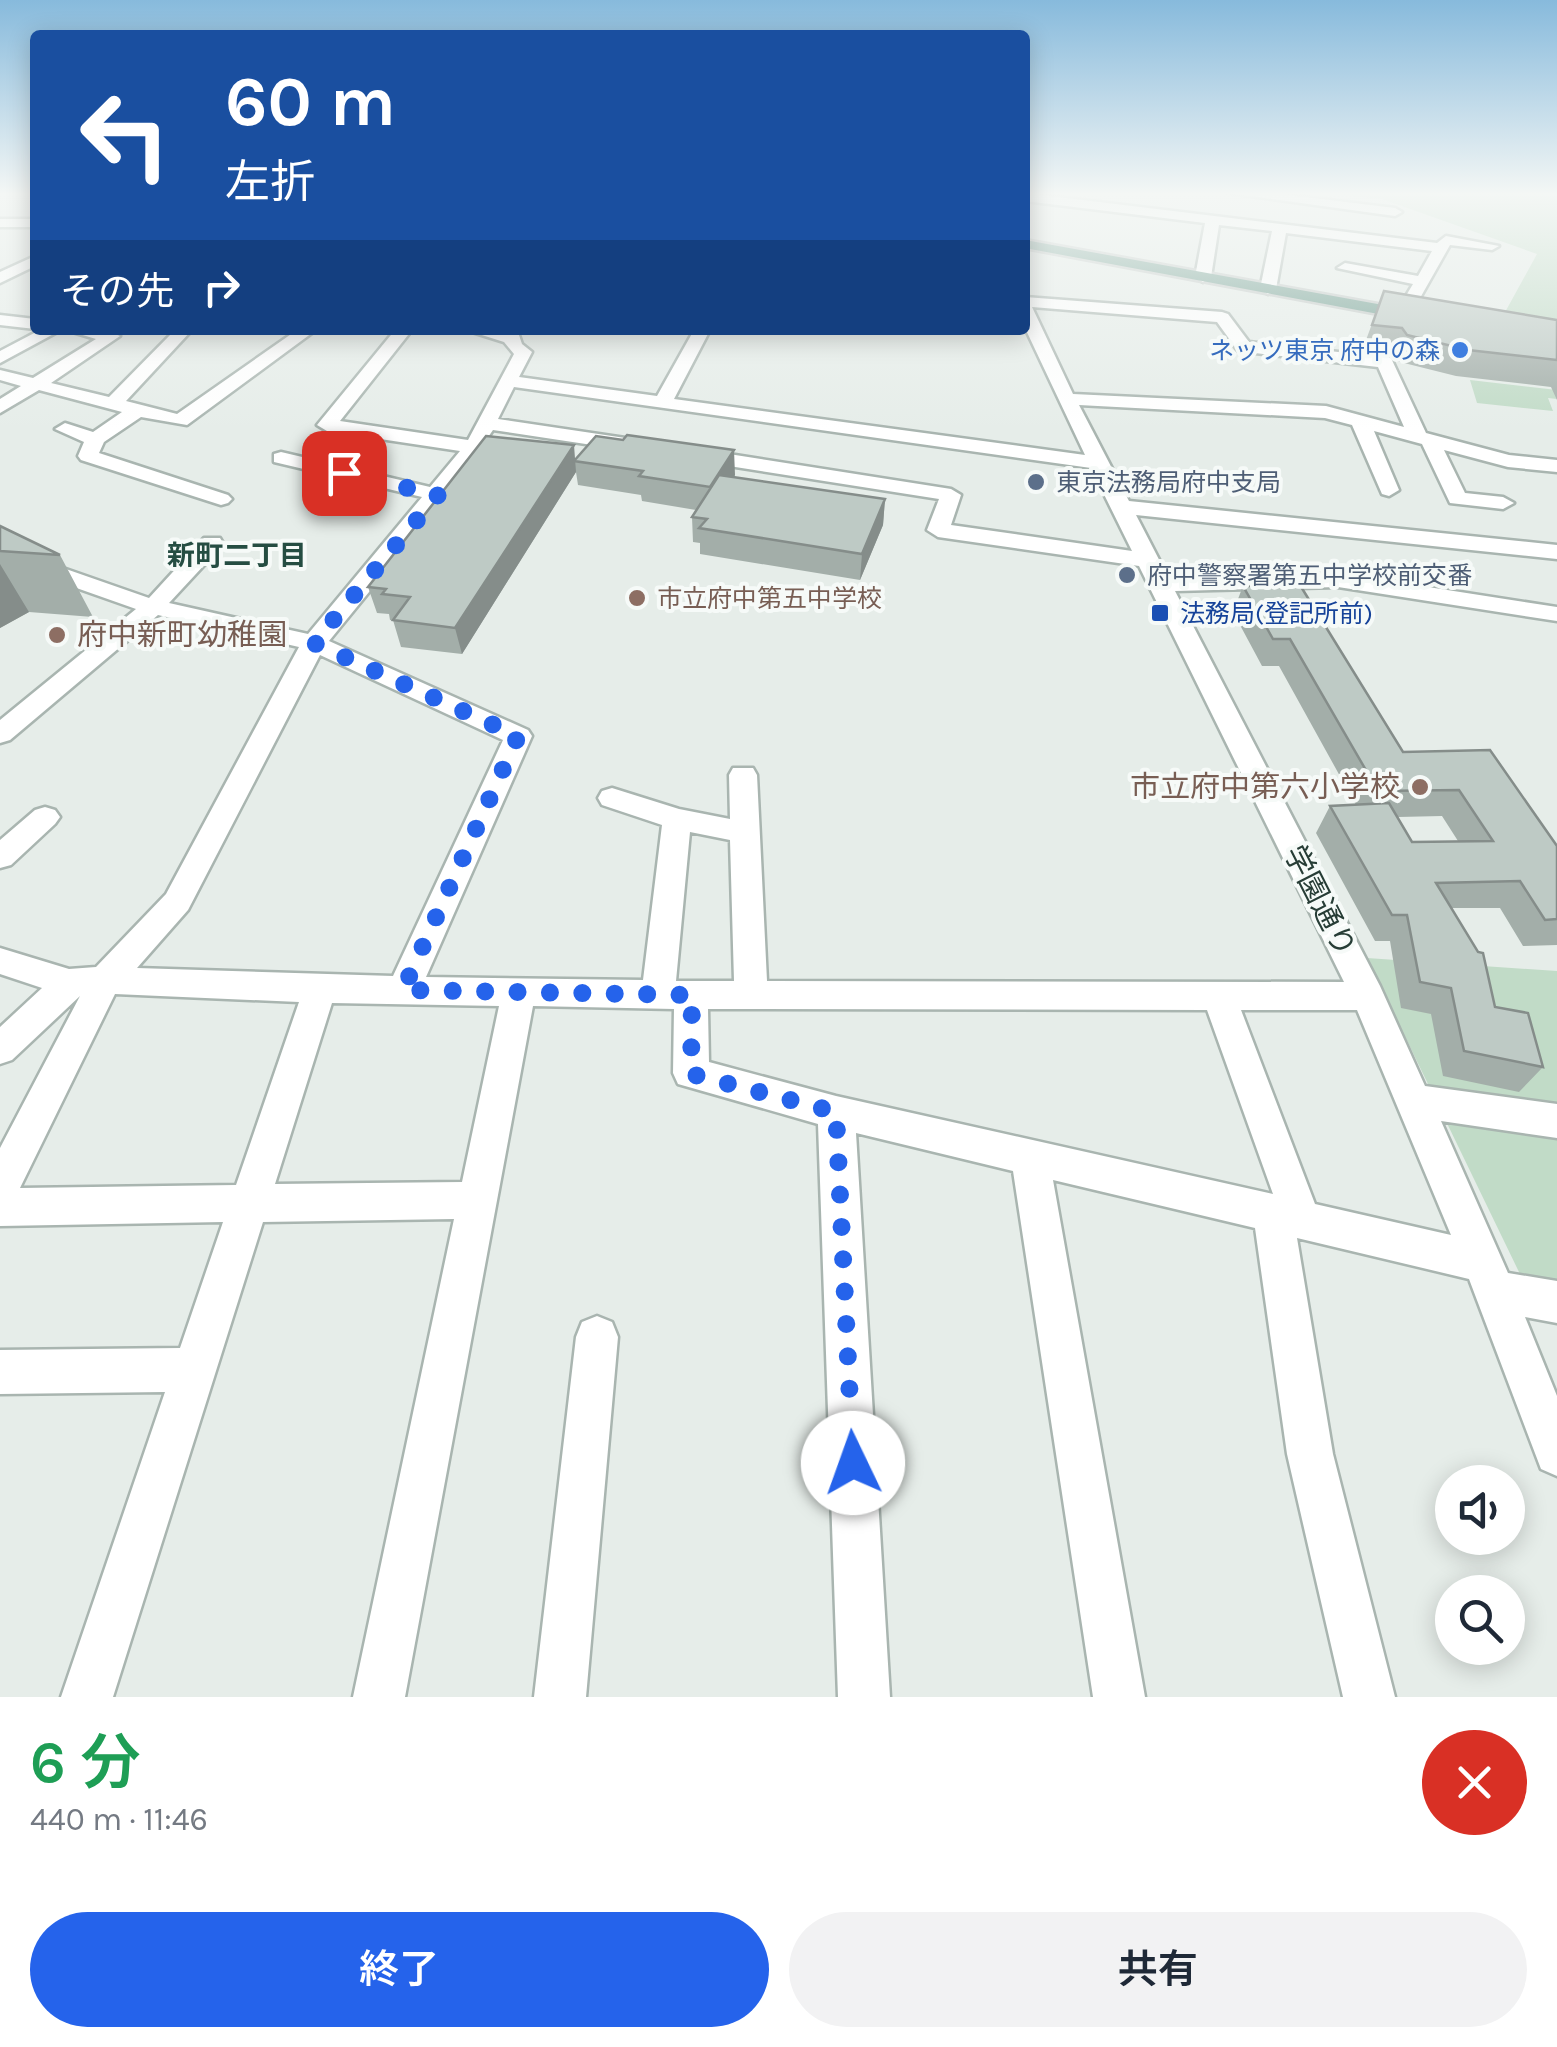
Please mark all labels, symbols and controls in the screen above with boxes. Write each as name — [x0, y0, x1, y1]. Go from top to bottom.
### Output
text: 60 m — [225, 61, 396, 143]
icon: left — [60, 70, 190, 200]
text: 左折 — [225, 156, 315, 208]
icon: right — [194, 260, 249, 315]
text: その先 — [60, 269, 174, 314]
place label: ネッツ東京 府中の森 — [1209, 336, 1440, 365]
marker: ネッツ東京 府中の森 — [1449, 339, 1471, 361]
pin — [302, 431, 387, 516]
icon: arrive — [317, 446, 372, 501]
place label: 東京法務局府中支局 — [1056, 468, 1281, 497]
marker: 東京法務局府中支局 — [1025, 471, 1047, 493]
district label: 新町二丁目 — [167, 539, 307, 572]
place label: 府中警察署第五中学校前交番 — [1147, 561, 1472, 590]
marker: 府中警察署第五中学校前交番 — [1116, 564, 1138, 586]
place label: 市立府中第五中学校 — [657, 584, 882, 613]
marker: 市立府中第五中学校 — [626, 587, 648, 609]
place label: 法務局(登記所前) — [1180, 599, 1373, 628]
marker: 法務局(登記所前) — [1149, 602, 1171, 624]
place label: 府中新町幼稚園 — [77, 617, 287, 653]
marker: 府中新町幼稚園 — [46, 624, 68, 646]
place label: 市立府中第六小学校 — [1130, 769, 1400, 805]
marker: 市立府中第六小学校 — [1409, 776, 1431, 798]
street label: 学園通り — [1277, 839, 1363, 963]
position arrow — [801, 1411, 905, 1515]
map controls — [1435, 1465, 1525, 1665]
button: sound — [1435, 1465, 1525, 1555]
button: search — [1435, 1575, 1525, 1665]
text: 6 分 — [30, 1728, 141, 1798]
button: close — [1422, 1730, 1527, 1835]
text: 440 m · 11:46 — [30, 1801, 208, 1838]
button: 終了 — [30, 1912, 769, 2027]
button: 共有 — [789, 1912, 1527, 2027]

